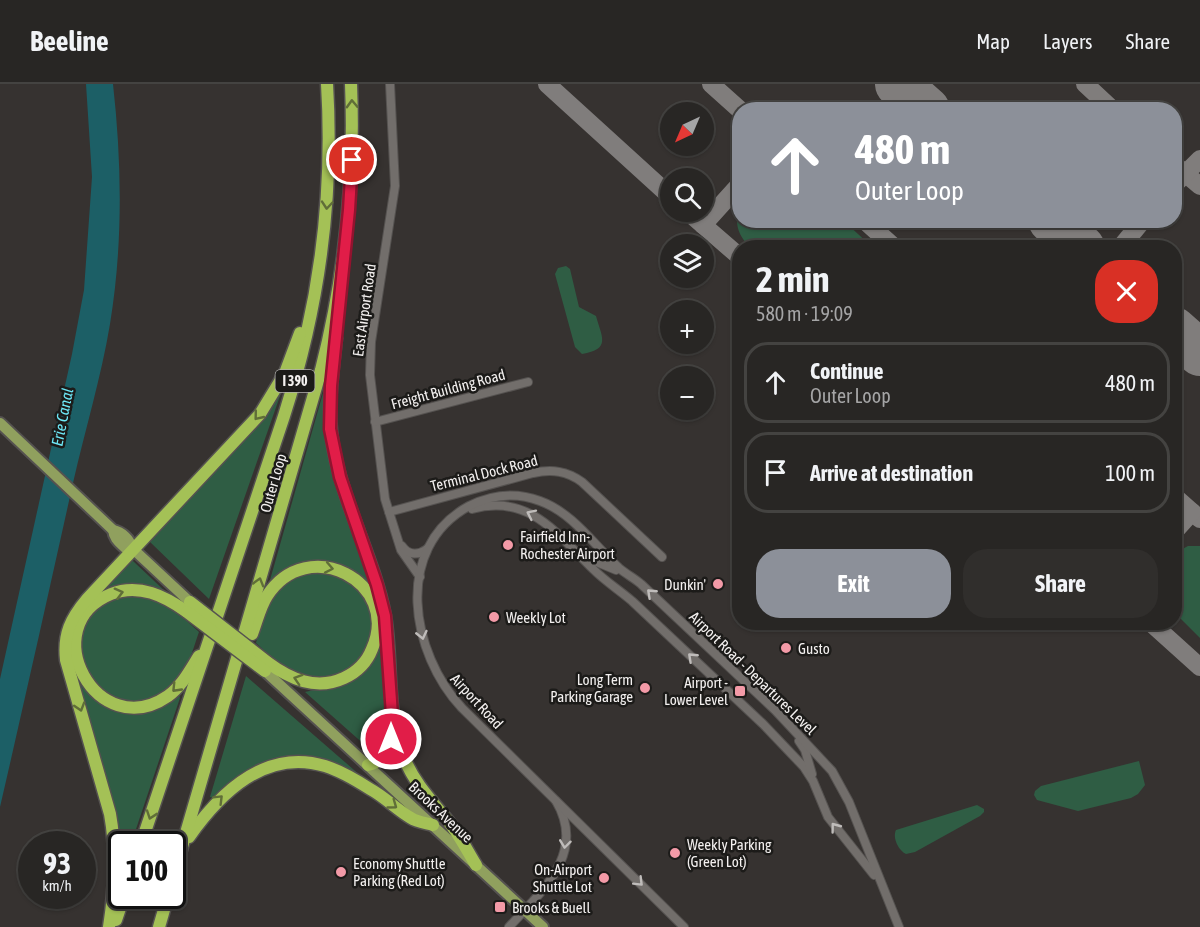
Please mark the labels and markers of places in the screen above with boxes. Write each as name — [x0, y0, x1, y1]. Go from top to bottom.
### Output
pin — [326, 134, 377, 185]
place label: Fairfield Inn- Rochester Airport — [520, 528, 615, 562]
marker: Fairfield Inn- Rochester Airport — [501, 538, 515, 552]
place label: Dunkin' — [664, 576, 706, 593]
marker: Dunkin' — [711, 577, 725, 591]
place label: Weekly Lot — [506, 609, 566, 626]
marker: Weekly Lot — [487, 610, 501, 624]
place label: Gusto — [798, 640, 830, 657]
marker: Gusto — [779, 641, 793, 655]
place label: Long Term Parking Garage — [550, 671, 633, 705]
place label: Airport - Lower Level — [664, 674, 728, 708]
marker: Long Term Parking Garage — [638, 681, 652, 695]
marker: Airport - Lower Level — [733, 684, 747, 698]
place label: Weekly Parking (Green Lot) — [687, 836, 772, 870]
marker: Weekly Parking (Green Lot) — [668, 846, 682, 860]
place label: Economy Shuttle Parking (Red Lot) — [353, 855, 446, 889]
place label: On-Airport Shuttle Lot — [533, 861, 592, 895]
marker: Economy Shuttle Parking (Red Lot) — [334, 865, 348, 879]
marker: On-Airport Shuttle Lot — [597, 871, 611, 885]
place label: Brooks & Buell — [512, 899, 591, 916]
marker: Brooks & Buell — [493, 900, 507, 914]

